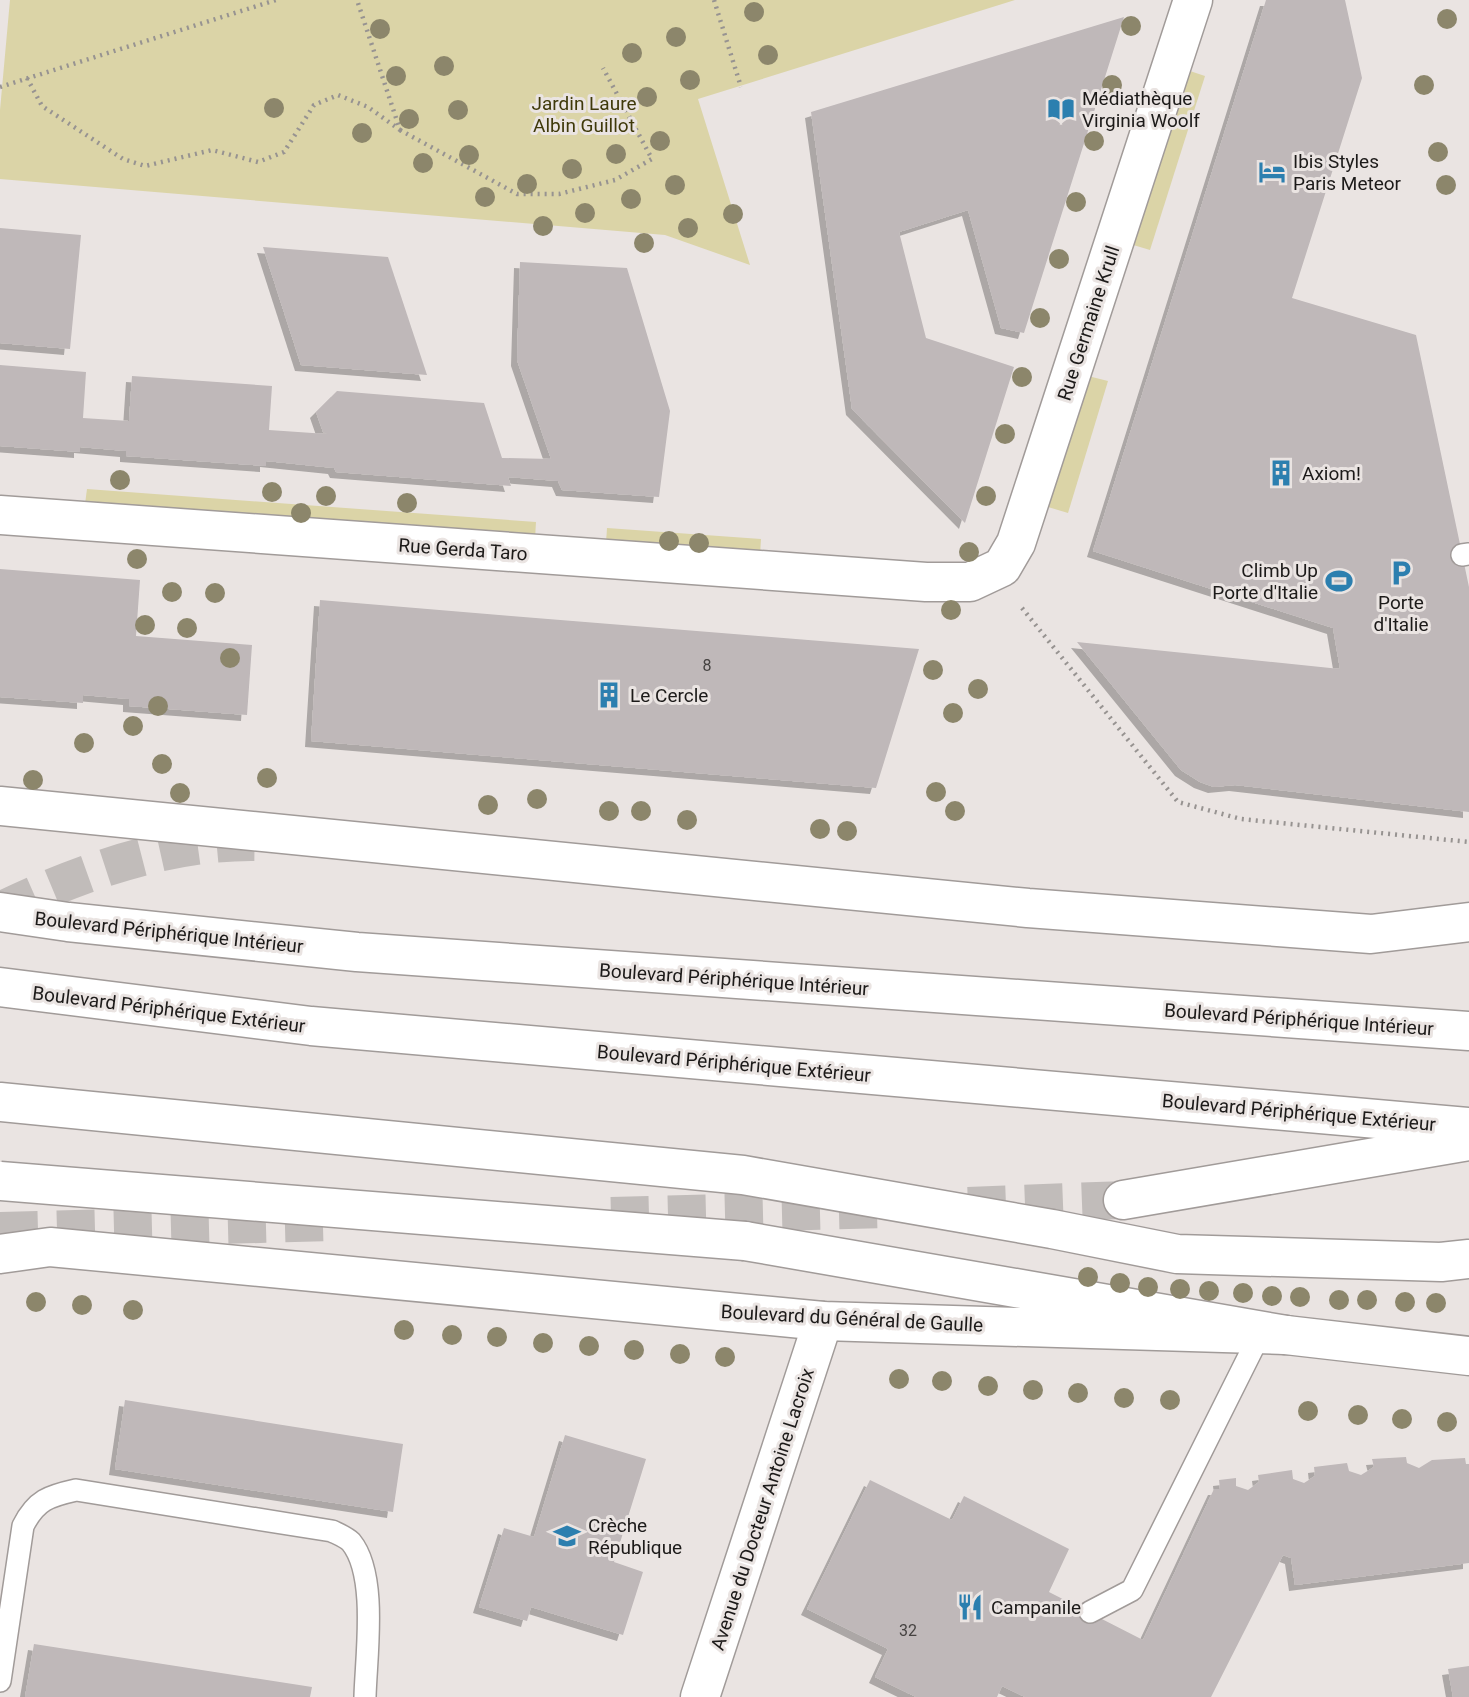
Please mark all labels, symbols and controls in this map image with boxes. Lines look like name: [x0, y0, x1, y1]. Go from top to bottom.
place label: Médiathèque Virginia Woolf: [1082, 87, 1200, 132]
park label: Jardin Laure Albin Guillot: [531, 92, 637, 137]
library icon: Médiathèque Virginia Woolf: [1046, 94, 1076, 124]
place label: Ibis Styles Paris Meteor: [1293, 150, 1402, 195]
hotel icon: Ibis Styles Paris Meteor: [1257, 157, 1287, 187]
street label: Rue Germaine Krull: [1053, 243, 1124, 403]
building icon: Axiom!: [1266, 458, 1296, 488]
place label: Axiom!: [1302, 462, 1361, 485]
street label: Rue Gerda Taro: [398, 534, 528, 565]
parking icon: Porte d'Italie: [1386, 558, 1416, 588]
place label: Climb Up Porte d'Italie: [1212, 559, 1318, 604]
sports icon: Climb Up Porte d'Italie: [1324, 566, 1354, 596]
place label: Porte d'Italie: [1373, 591, 1429, 636]
house number: 8: [703, 656, 712, 675]
building icon: Le Cercle: [594, 680, 624, 710]
place label: Le Cercle: [630, 684, 708, 707]
street label: Boulevard Périphérique Intérieur: [33, 907, 305, 958]
street label: Boulevard Périphérique Intérieur: [598, 959, 870, 1000]
street label: Boulevard Périphérique Extérieur: [31, 981, 307, 1038]
street label: Boulevard Périphérique Intérieur: [1163, 999, 1435, 1040]
street label: Boulevard Périphérique Extérieur: [596, 1040, 872, 1087]
street label: Boulevard Périphérique Extérieur: [1161, 1089, 1437, 1136]
street label: Boulevard du Général de Gaulle: [720, 1300, 984, 1337]
street label: Avenue du Docteur Antoine Lacroix: [706, 1365, 819, 1653]
place label: Crèche République: [588, 1514, 682, 1559]
school or university icon: Crèche République: [552, 1521, 582, 1551]
restaurant icon: Campanile: [955, 1592, 985, 1622]
place label: Campanile: [991, 1596, 1081, 1619]
house number: 32: [899, 1621, 917, 1640]

